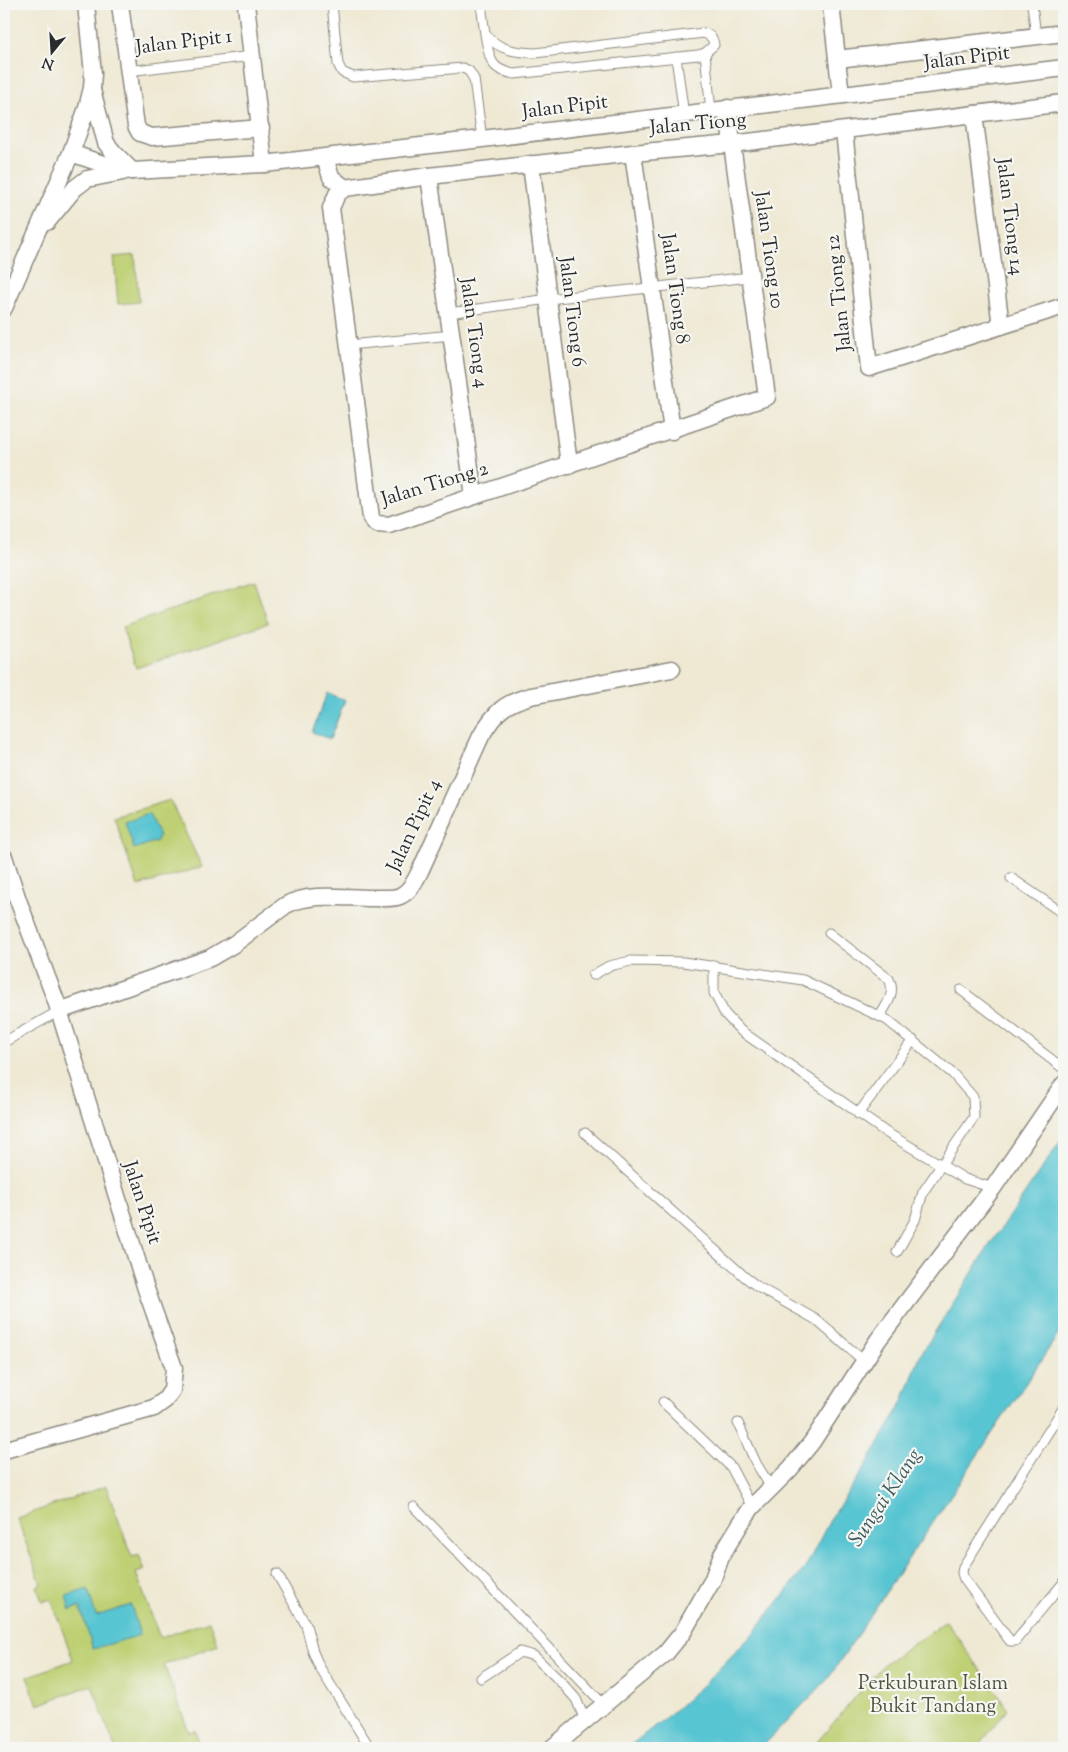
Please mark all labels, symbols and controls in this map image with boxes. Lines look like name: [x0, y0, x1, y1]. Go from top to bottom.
street label: Jalan Pipit 1: [133, 23, 234, 63]
north arrow: [28, 28, 78, 78]
street label: Jalan Pipit: [922, 39, 1012, 79]
text: N: [40, 51, 57, 74]
street label: Jalan Pipit: [520, 88, 610, 128]
street label: Jalan Tiong: [647, 106, 748, 144]
street label: Jalan Tiong 14: [987, 156, 1031, 277]
street label: Jalan Tiong 10: [745, 188, 791, 311]
street label: Jalan Tiong 8: [652, 231, 696, 346]
street label: Jalan Tiong 12: [819, 233, 861, 354]
street label: Jalan Tiong 6: [550, 254, 592, 369]
street label: Jalan Tiong 4: [451, 275, 495, 390]
street label: Jalan Tiong 2: [377, 455, 492, 515]
street label: Jalan Pipit 4: [380, 774, 449, 879]
street label: Jalan Pipit: [114, 1157, 168, 1249]
water label: Sungai Klang: [842, 1443, 930, 1553]
park label: Perkuburan Islam Bukit Tandang: [858, 1670, 1008, 1722]

